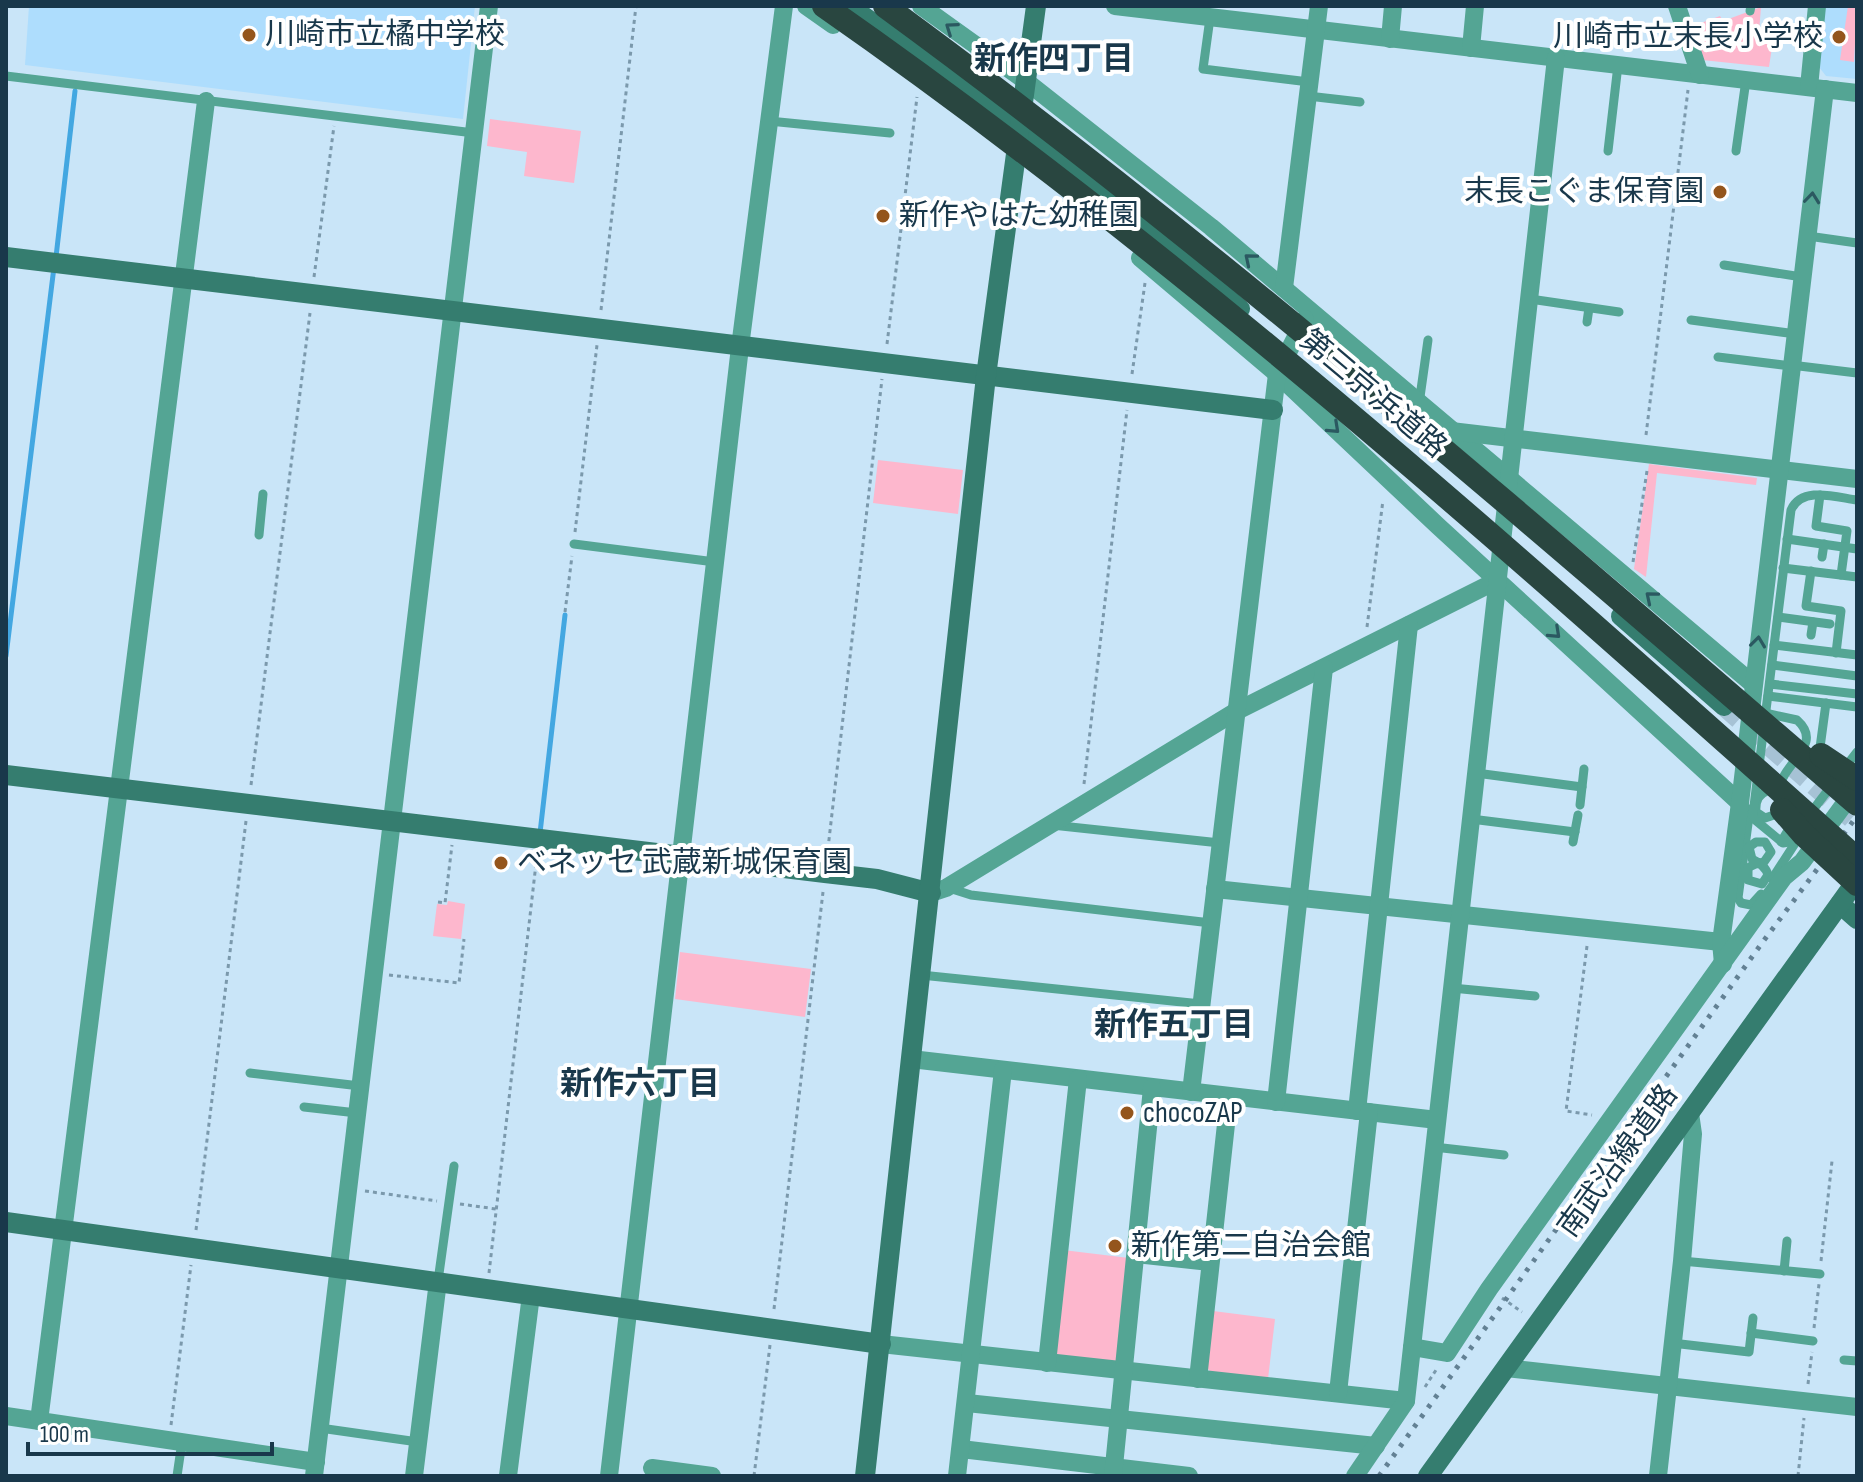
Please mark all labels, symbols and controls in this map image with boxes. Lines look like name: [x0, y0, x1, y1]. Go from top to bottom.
place label: 川崎市立橘中学校: [265, 17, 505, 53]
place label: 川崎市立末長小学校: [1553, 19, 1823, 55]
one-way arrow: [945, 23, 960, 37]
marker: 川崎市立橘中学校: [240, 26, 258, 44]
marker: 川崎市立末長小学校: [1830, 28, 1848, 46]
district label: 新作四丁目: [974, 40, 1134, 79]
place label: 末長こぐま保育園: [1464, 174, 1704, 210]
marker: 末長こぐま保育園: [1711, 183, 1729, 201]
one-way arrow: [1804, 191, 1821, 204]
place label: 新作やはた幼稚園: [899, 198, 1138, 234]
marker: 新作やはた幼稚園: [874, 207, 892, 225]
one-way arrow: [1245, 254, 1259, 269]
street label: 第三京浜道路: [1292, 322, 1454, 466]
one-way arrow: [1325, 419, 1339, 433]
one-way arrow: [1646, 592, 1661, 607]
one-way arrow: [1545, 624, 1560, 638]
one-way arrow: [1750, 635, 1767, 648]
place label: ベネッセ 武蔵新城保育園: [517, 845, 852, 881]
marker: ベネッセ 武蔵新城保育園: [492, 854, 510, 872]
district label: 新作五丁目: [1094, 1006, 1254, 1045]
district label: 新作六丁目: [560, 1065, 720, 1104]
street label: 南武沿線道路: [1551, 1078, 1685, 1244]
place label: chocoZAP: [1143, 1095, 1243, 1131]
marker: chocoZAP: [1118, 1104, 1136, 1122]
place label: 新作第二自治会館: [1131, 1228, 1371, 1264]
marker: 新作第二自治会館: [1106, 1237, 1124, 1255]
scale bar: [28, 1406, 272, 1456]
text: 100 m: [40, 1420, 89, 1449]

